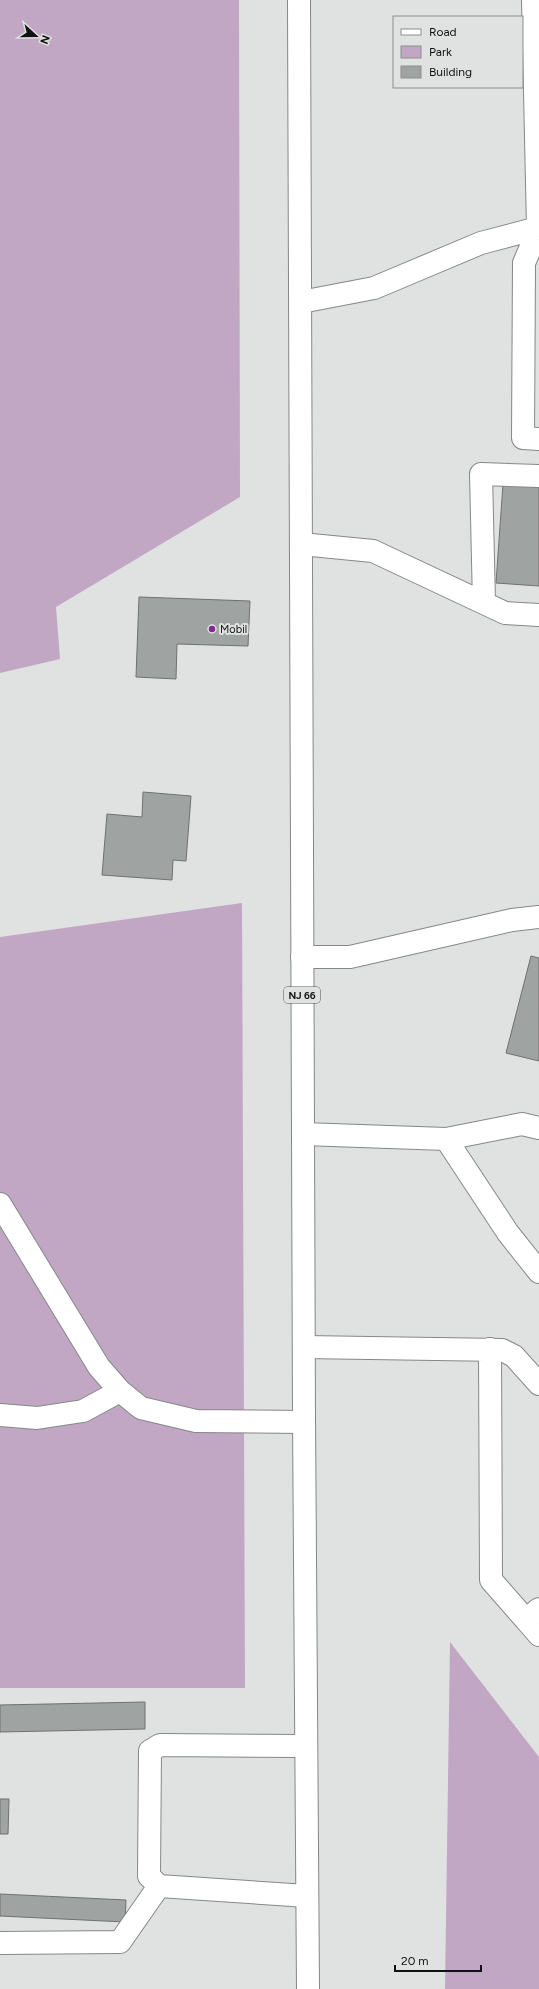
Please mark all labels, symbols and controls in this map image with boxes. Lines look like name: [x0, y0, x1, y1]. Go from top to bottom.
north arrow: [16, 16, 56, 56]
legend: [393, 16, 523, 88]
text: Road: [429, 25, 457, 39]
text: N: [37, 33, 52, 46]
text: Park: [429, 45, 452, 59]
text: Building: [429, 65, 472, 79]
place label: Mobil: [220, 623, 247, 636]
marker: Mobil: [207, 624, 217, 634]
road number: NJ 66: [284, 987, 320, 1003]
scale bar: [395, 1947, 481, 1973]
text: 20 m: [401, 1954, 429, 1968]

